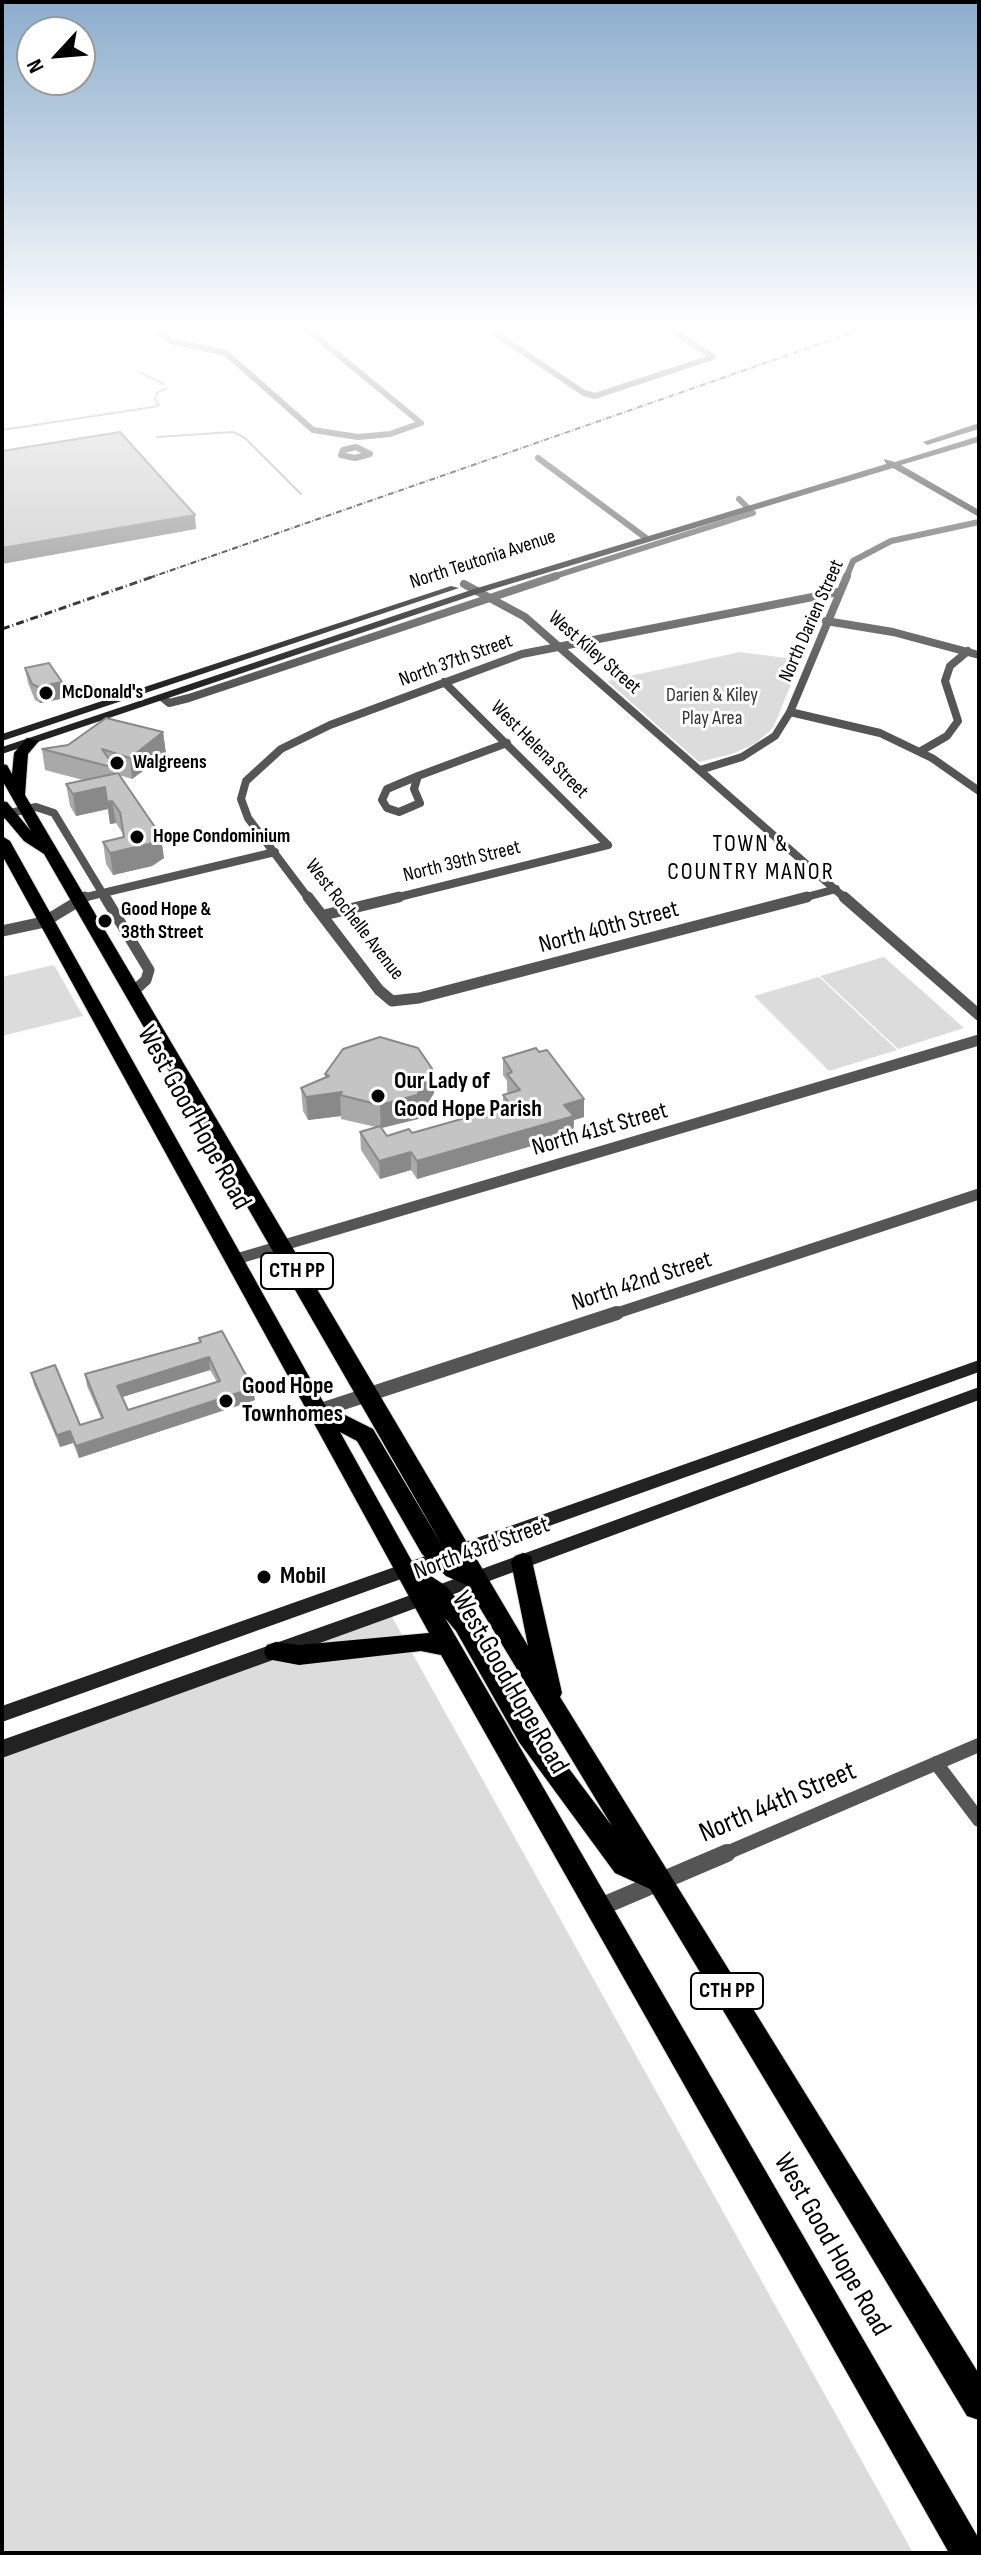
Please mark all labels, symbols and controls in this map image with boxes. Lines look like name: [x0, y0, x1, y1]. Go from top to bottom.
north arrow: [16, 16, 96, 96]
text: N: [21, 55, 50, 77]
street label: North Teutonia Avenue: [407, 525, 559, 595]
street label: North Darien Street: [774, 556, 850, 686]
street label: West Kiley Street: [543, 606, 645, 700]
street label: North 37th Street: [396, 629, 516, 693]
place label: McDonald's: [62, 681, 143, 705]
marker: McDonald's: [37, 684, 55, 702]
park label: Darien & Kiley Play Area: [666, 684, 758, 731]
street label: West Helena Street: [485, 696, 593, 804]
place label: Walgreens: [133, 751, 207, 775]
marker: Walgreens: [108, 754, 126, 772]
place label: Hope Condominium: [153, 825, 290, 849]
marker: Hope Condominium: [128, 828, 146, 846]
district label: TOWN & COUNTRY MANOR: [667, 831, 835, 887]
street label: North 39th Street: [401, 836, 523, 888]
street label: West Rochelle Avenue: [299, 855, 409, 985]
street label: North 40th Street: [536, 896, 682, 960]
place label: Good Hope & 38th Street: [121, 898, 211, 945]
marker: Good Hope & 38th Street: [96, 912, 114, 930]
street label: West Good Hope Road: [129, 1020, 257, 1216]
place label: Our Lady of Good Hope Parish: [394, 1068, 542, 1124]
marker: Our Lady of Good Hope Parish: [369, 1087, 387, 1105]
street label: North 41st Street: [529, 1097, 671, 1163]
street label: North 42nd Street: [568, 1246, 716, 1318]
road number: CTH PP: [261, 1253, 333, 1289]
place label: Good Hope Townhomes: [242, 1373, 343, 1429]
marker: Good Hope Townhomes: [217, 1392, 235, 1410]
street label: North 43rd Street: [410, 1511, 554, 1587]
place label: Mobil: [280, 1563, 326, 1591]
marker: Mobil: [255, 1568, 273, 1586]
street label: West Good Hope Road: [443, 1586, 575, 1780]
street label: North 44th Street: [695, 1755, 861, 1851]
road number: CTH PP: [691, 1973, 763, 2009]
street label: West Good Hope Road: [765, 2148, 897, 2342]

